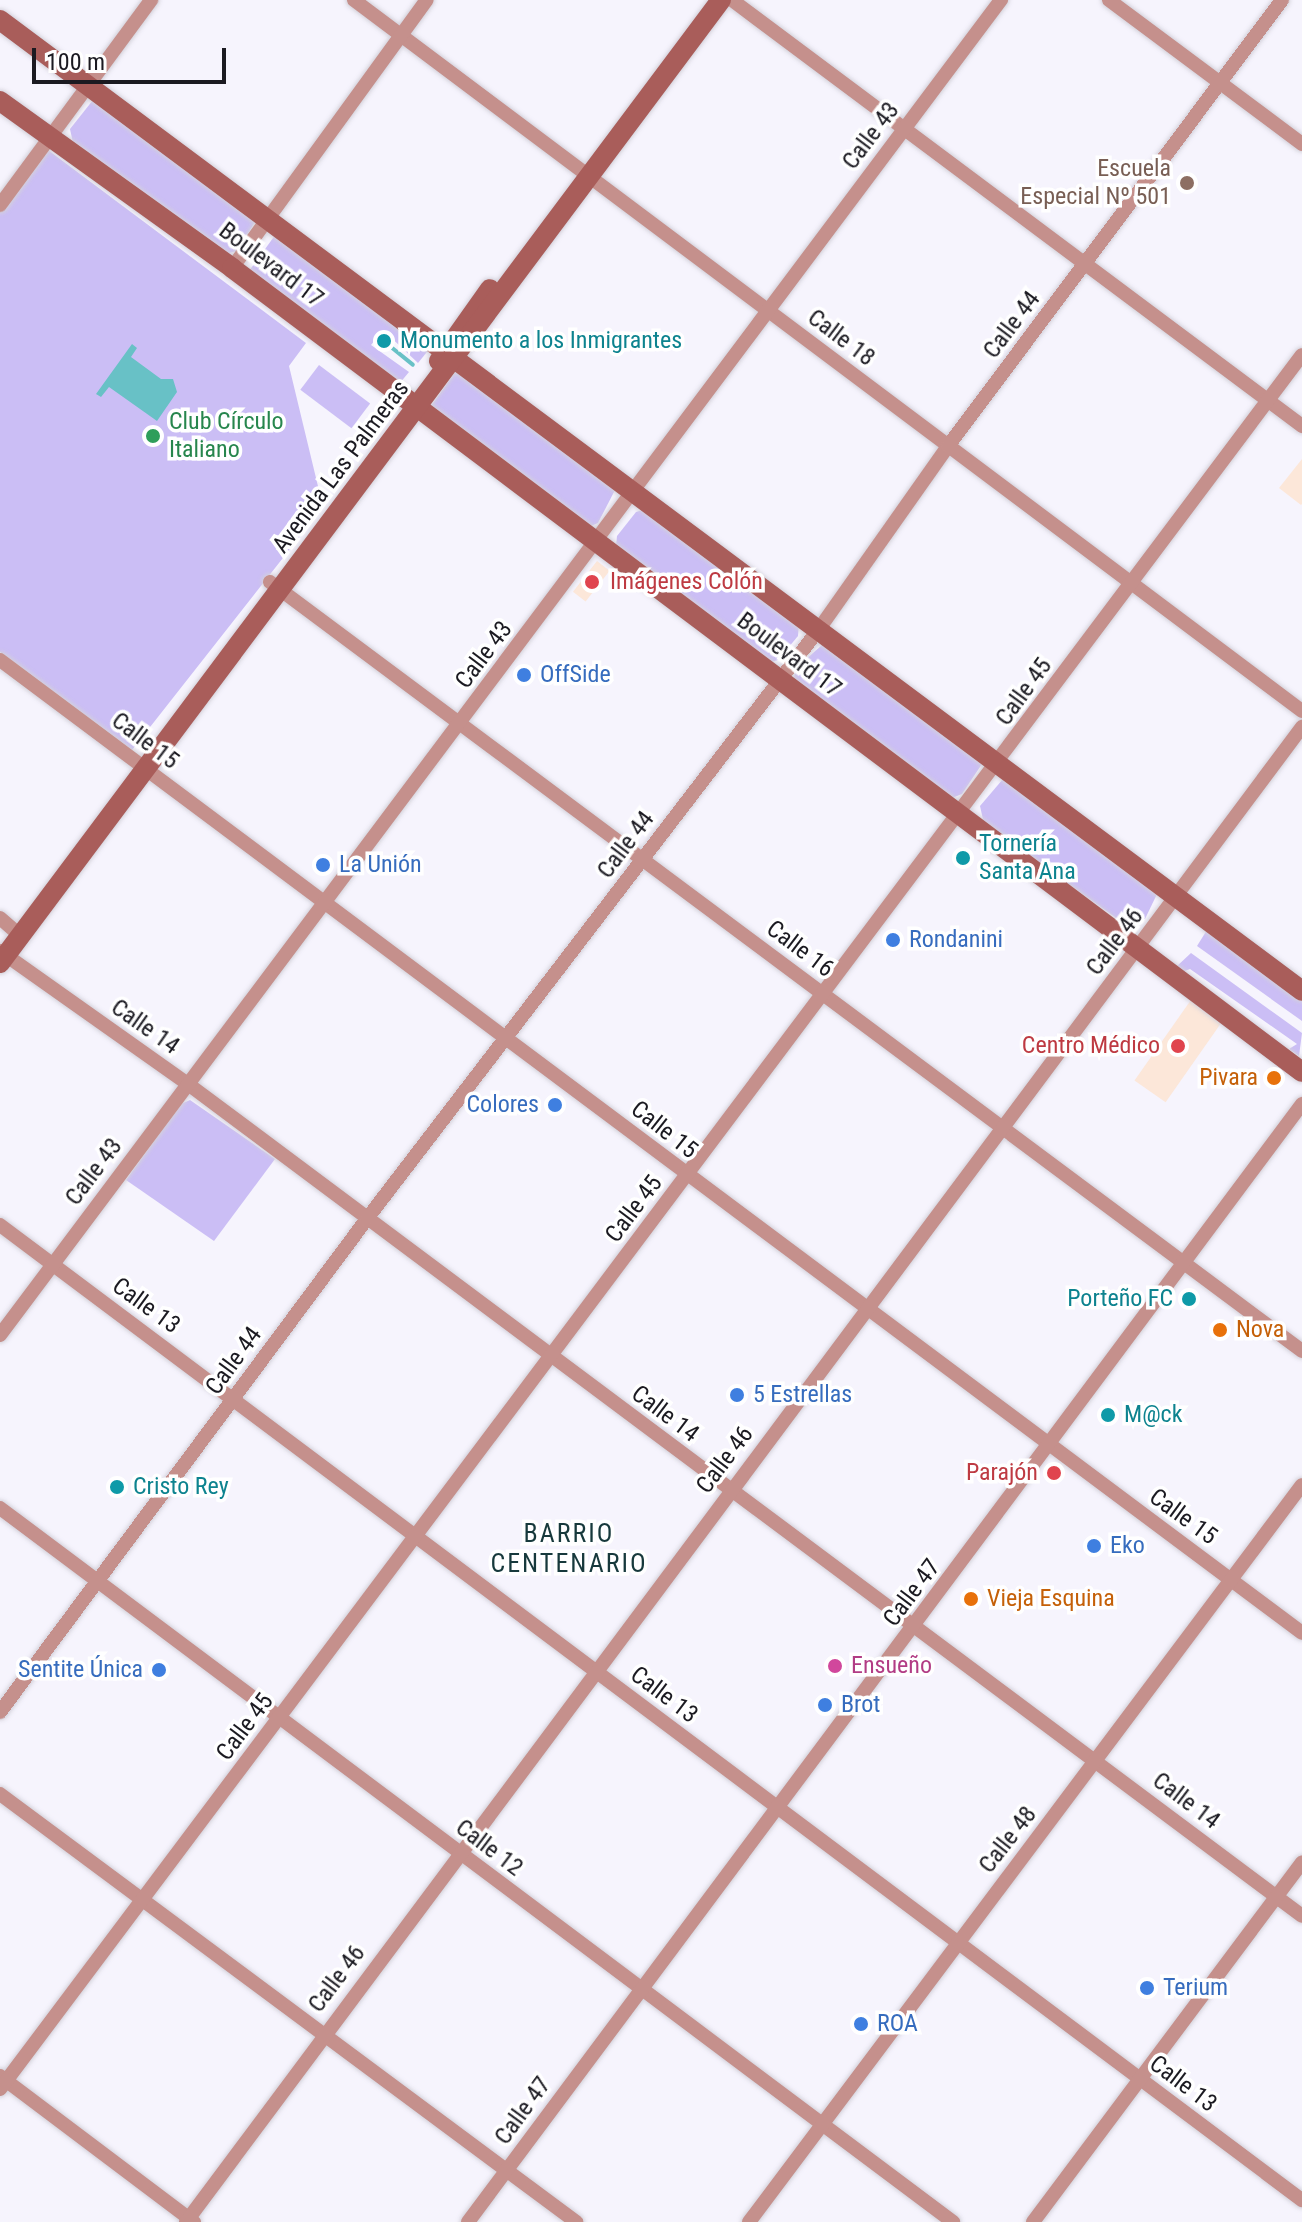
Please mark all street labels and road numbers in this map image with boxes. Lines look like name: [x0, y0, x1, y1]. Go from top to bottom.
street label: Calle 43: [836, 97, 906, 175]
street label: Boulevard 17: [213, 216, 329, 314]
street label: Calle 44: [977, 286, 1047, 364]
street label: Calle 18: [802, 303, 880, 373]
street label: Avenida Las Palmeras: [267, 375, 415, 559]
street label: Boulevard 17: [731, 606, 847, 704]
street label: Calle 43: [449, 616, 519, 694]
street label: Calle 45: [990, 653, 1058, 731]
street label: Calle 15: [106, 706, 184, 776]
street label: Calle 44: [591, 806, 661, 884]
street label: Calle 46: [1080, 903, 1150, 981]
street label: Calle 16: [761, 914, 839, 984]
street label: Calle 14: [105, 993, 185, 1061]
street label: Calle 15: [625, 1095, 703, 1165]
street label: Calle 43: [59, 1133, 129, 1211]
street label: Calle 45: [599, 1170, 669, 1248]
street label: Calle 13: [107, 1272, 185, 1340]
street label: Calle 44: [200, 1322, 268, 1400]
street label: Calle 14: [626, 1379, 704, 1449]
street label: Calle 46: [690, 1421, 760, 1499]
street label: Calle 15: [1144, 1483, 1222, 1551]
street label: Calle 47: [877, 1554, 947, 1632]
street label: Calle 13: [625, 1660, 703, 1730]
street label: Calle 45: [210, 1688, 280, 1766]
street label: Calle 14: [1147, 1766, 1225, 1836]
street label: Calle 48: [973, 1801, 1043, 1879]
street label: Calle 12: [450, 1813, 528, 1883]
street label: Calle 46: [302, 1940, 372, 2018]
street label: Calle 13: [1144, 2049, 1222, 2119]
street label: Calle 47: [489, 2072, 557, 2150]

